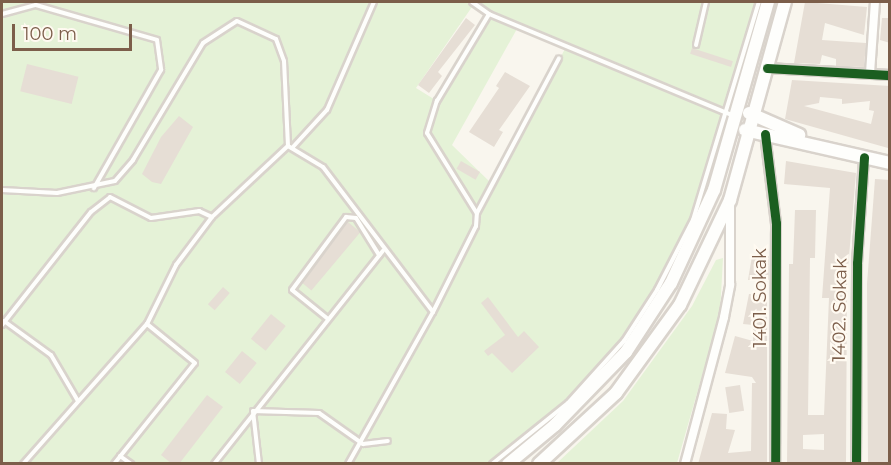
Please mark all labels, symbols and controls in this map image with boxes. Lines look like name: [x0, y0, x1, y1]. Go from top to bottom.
scale bar: [15, 12, 135, 50]
text: 100 m: [23, 23, 77, 45]
street label: 1401. Sokak: [749, 248, 771, 348]
street label: 1402. Sokak: [828, 258, 852, 362]

